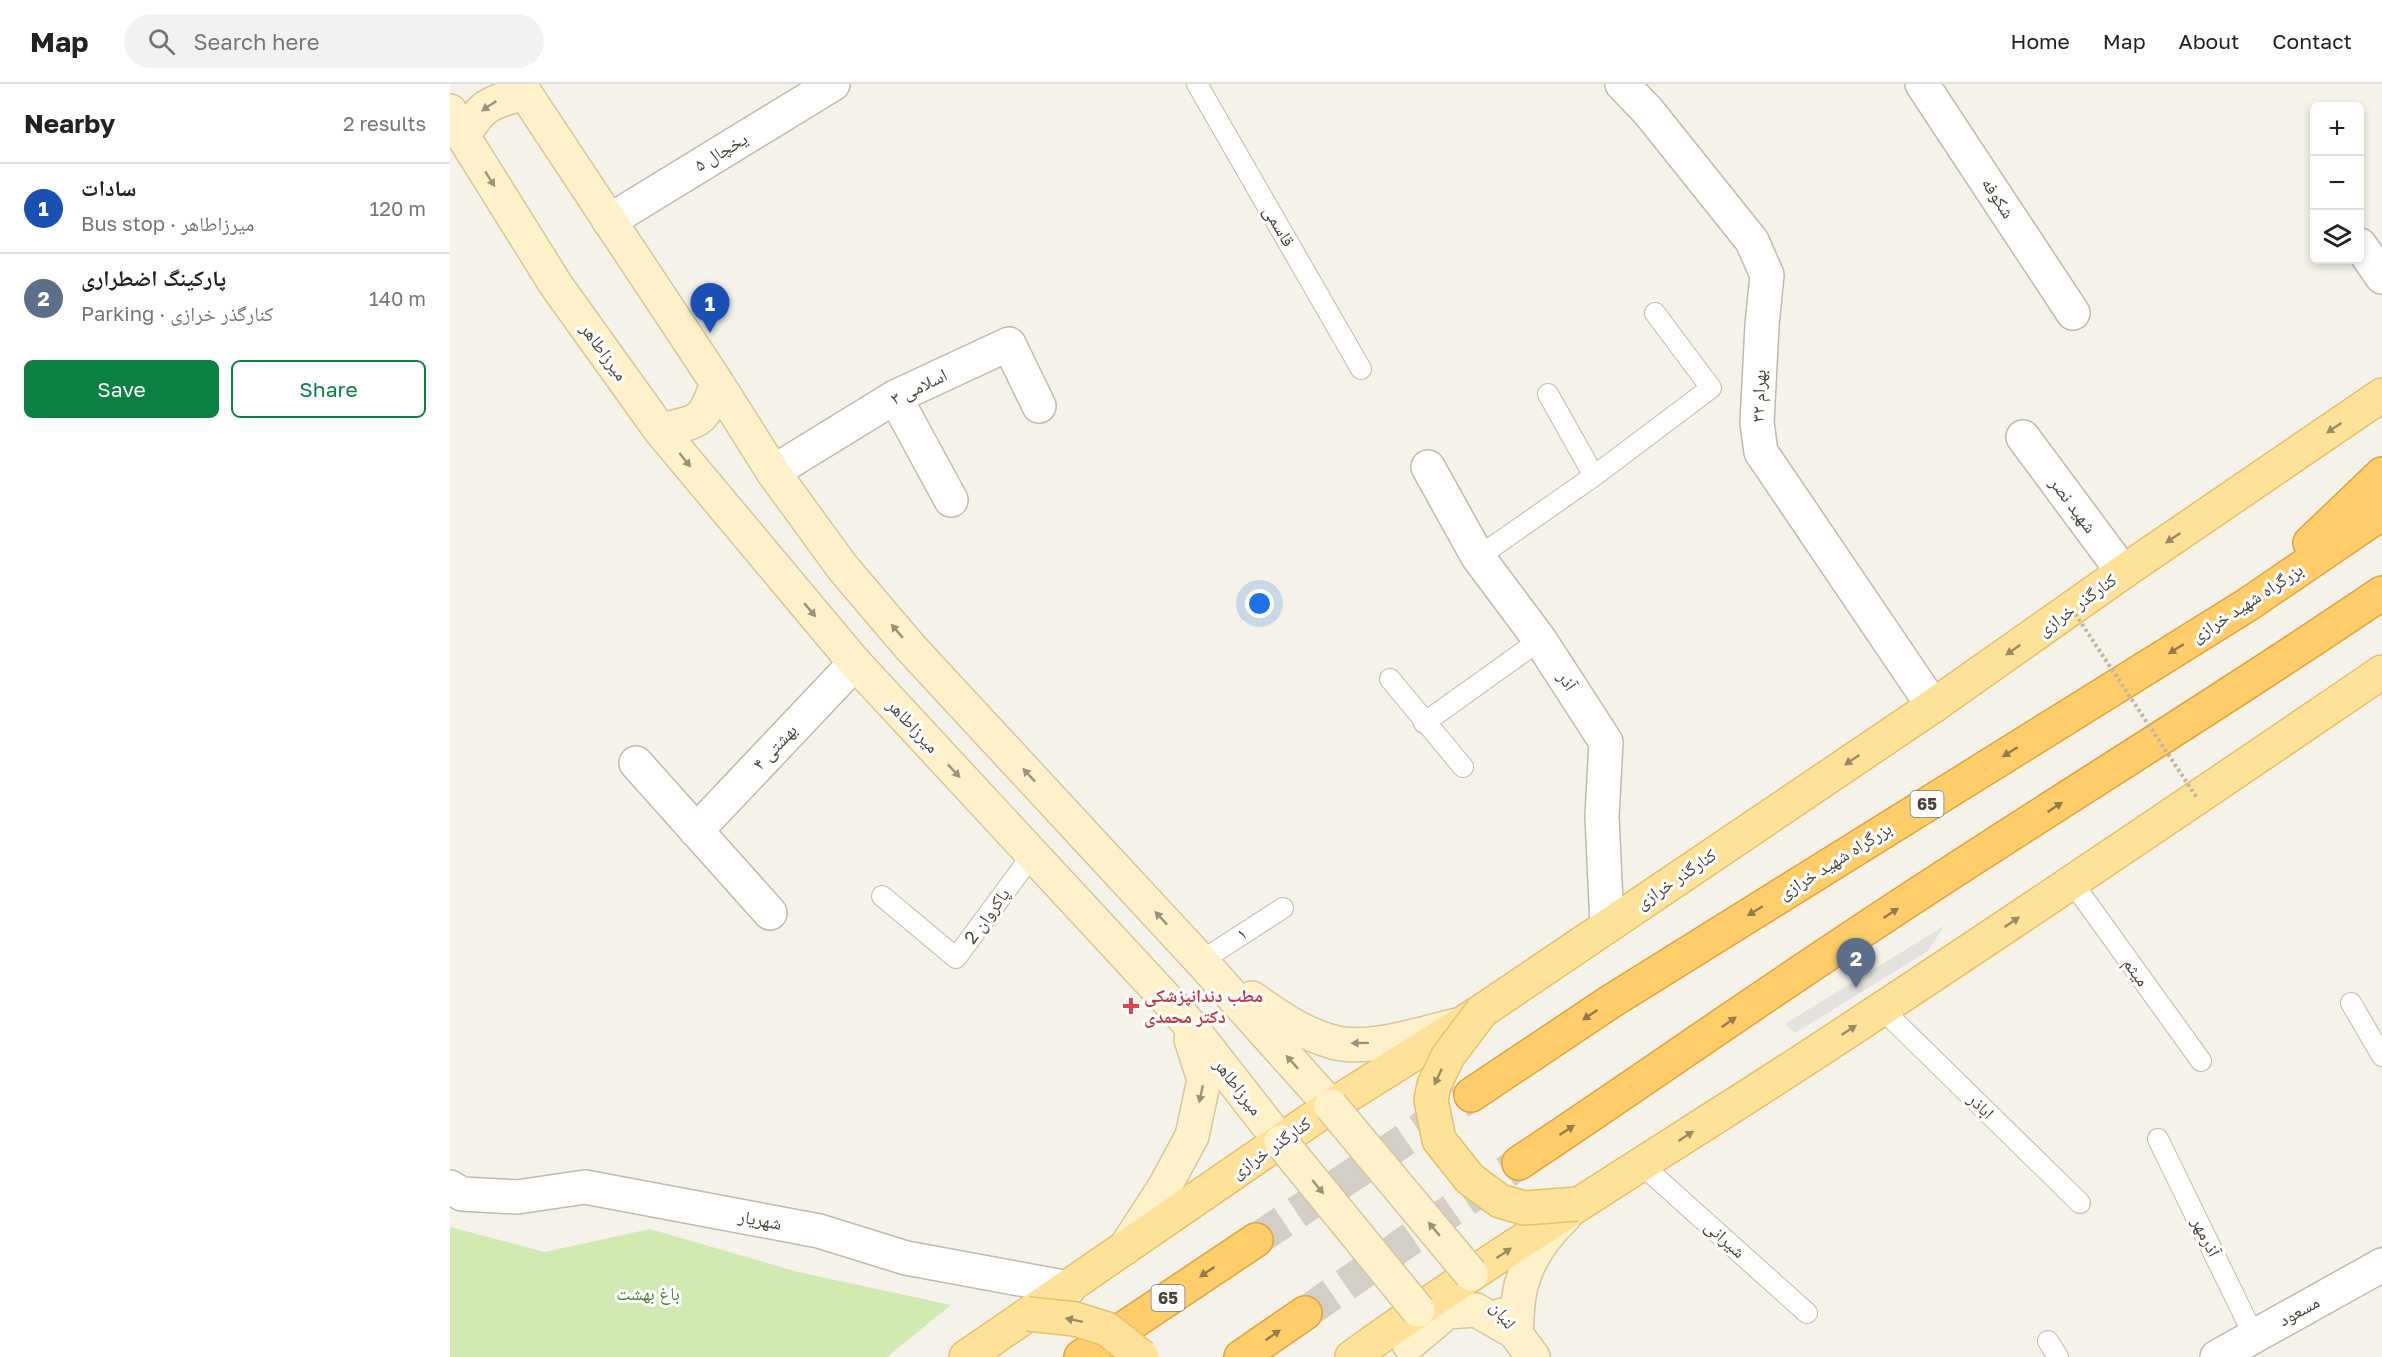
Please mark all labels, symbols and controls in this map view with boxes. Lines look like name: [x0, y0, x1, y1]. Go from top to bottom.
search box: [124, 14, 544, 68]
text: Map: [30, 25, 88, 58]
icon: search: [145, 25, 178, 58]
text: Search here: [193, 28, 319, 55]
text: Home: [2010, 28, 2070, 54]
text: Map: [2103, 28, 2146, 54]
text: About: [2179, 28, 2239, 54]
text: Contact: [2272, 28, 2352, 54]
one-way arrow: [480, 101, 497, 112]
map controls: [2310, 102, 2364, 264]
button: +: [2310, 102, 2364, 156]
text: Nearby: [24, 108, 115, 139]
text: 2 results: [343, 111, 426, 135]
street label: یخچال ۵: [690, 127, 752, 176]
button: −: [2310, 156, 2364, 210]
one-way arrow: [485, 171, 496, 188]
street label: شکوفه: [1978, 173, 2020, 222]
text: سادات: [81, 174, 136, 201]
text: 1: [38, 196, 49, 220]
text: 120 m: [370, 196, 426, 220]
street label: قاسمی: [1259, 201, 1300, 250]
button: layers: [2310, 210, 2364, 264]
text: Bus stop · میرزاطاهر: [81, 211, 254, 235]
text: پارکینگ اضطراری: [81, 264, 226, 291]
pin: 1: [690, 284, 730, 333]
text: 2: [37, 286, 50, 310]
text: 140 m: [369, 286, 426, 310]
text: Parking · کنارگذر خرازی: [81, 301, 273, 325]
street label: میرزاطاهر: [576, 317, 633, 385]
button: Save: [24, 360, 219, 418]
button: Share: [231, 360, 426, 418]
street label: اسلامی ۳: [887, 363, 951, 410]
street label: بهرام ۳۲: [1746, 369, 1772, 423]
one-way arrow: [2326, 422, 2342, 434]
one-way arrow: [678, 452, 691, 468]
street label: شهید نصر: [2045, 471, 2102, 537]
one-way arrow: [2165, 532, 2181, 544]
street label: بزرگراه شهید خرازی: [2186, 558, 2307, 647]
street label: کنارگذر خرازی: [2032, 568, 2121, 641]
your location: [1245, 589, 1274, 618]
one-way arrow: [803, 602, 816, 618]
one-way arrow: [891, 624, 904, 639]
one-way arrow: [2006, 644, 2022, 656]
one-way arrow: [2168, 644, 2184, 655]
street label: آذر: [1553, 666, 1582, 695]
street label: میرزاطاهر: [882, 693, 944, 757]
street label: بهشتی ۴: [747, 719, 802, 775]
one-way arrow: [2002, 747, 2018, 758]
one-way arrow: [1845, 754, 1861, 766]
one-way arrow: [947, 763, 961, 778]
one-way arrow: [1022, 767, 1036, 782]
road number: 65: [1910, 791, 1944, 817]
one-way arrow: [2047, 802, 2063, 813]
street label: بزرگراه شهید خرازی: [1774, 817, 1896, 905]
street label: کنارگذر خرازی: [1631, 843, 1721, 914]
street label: پاکروان 2: [959, 883, 1015, 948]
one-way arrow: [1747, 906, 1764, 917]
one-way arrow: [1883, 907, 1899, 918]
one-way arrow: [1155, 911, 1168, 926]
one-way arrow: [2004, 917, 2020, 928]
street label: ۱: [1232, 922, 1251, 945]
pin: 2: [1836, 938, 1876, 988]
street label: میثم: [2117, 953, 2155, 991]
place label: مطب دندانپزشکی دکتر محمدی: [1144, 984, 1263, 1028]
marker: مطب دندانپزشکی دکتر محمدی: [1122, 997, 1140, 1015]
one-way arrow: [1583, 1009, 1599, 1021]
one-way arrow: [1721, 1016, 1737, 1028]
one-way arrow: [1841, 1024, 1857, 1036]
one-way arrow: [1350, 1038, 1369, 1048]
street label: میرزاطاهر: [1209, 1053, 1268, 1119]
one-way arrow: [1286, 1055, 1299, 1070]
one-way arrow: [1434, 1068, 1443, 1085]
one-way arrow: [1196, 1084, 1205, 1103]
street label: اباذر: [1963, 1087, 1999, 1123]
street label: کنارگذر خرازی: [1226, 1111, 1316, 1184]
one-way arrow: [1559, 1125, 1576, 1136]
one-way arrow: [1678, 1131, 1694, 1142]
one-way arrow: [1311, 1179, 1324, 1195]
street label: شهریار: [736, 1204, 784, 1234]
street label: آذرمهر: [2188, 1212, 2226, 1260]
street label: شیرانی: [1700, 1214, 1751, 1263]
one-way arrow: [1428, 1222, 1441, 1237]
one-way arrow: [1496, 1247, 1512, 1258]
one-way arrow: [1199, 1266, 1215, 1277]
park label: باغ بهشت: [616, 1282, 680, 1305]
road number: 65: [1152, 1285, 1184, 1311]
street label: مسعود: [2274, 1290, 2323, 1330]
street label: لنبان: [1485, 1296, 1522, 1333]
one-way arrow: [1065, 1314, 1083, 1324]
one-way arrow: [1264, 1329, 1280, 1341]

